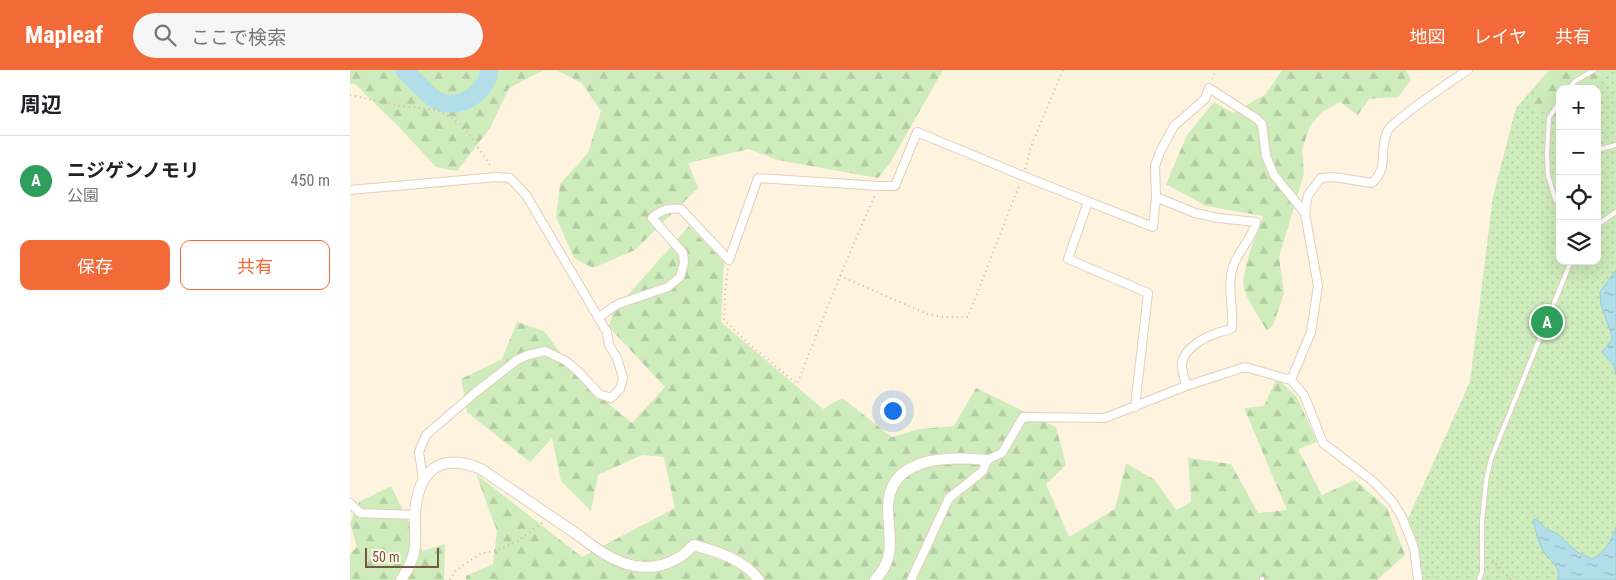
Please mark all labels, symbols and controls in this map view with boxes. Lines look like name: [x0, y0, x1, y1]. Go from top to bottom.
search box: [133, 13, 483, 58]
text: Mapleaf: [25, 21, 103, 49]
icon: search: [151, 21, 179, 49]
text: ここで検索: [191, 26, 286, 49]
text: 地図: [1410, 26, 1446, 47]
text: レイヤ: [1474, 26, 1527, 47]
text: 共有: [1555, 26, 1591, 47]
map controls: [1556, 85, 1601, 265]
button: +: [1556, 85, 1601, 130]
text: 周辺: [20, 93, 62, 117]
button: −: [1556, 130, 1601, 175]
text: ニジゲンノモリ: [67, 159, 199, 182]
text: A: [31, 171, 41, 190]
text: 450 m: [291, 171, 330, 190]
button: locate: [1556, 175, 1601, 220]
text: 公園: [67, 186, 99, 205]
button: layers: [1556, 220, 1601, 265]
button: 保存: [20, 240, 170, 290]
button: 共有: [180, 240, 330, 290]
pin: A: [1531, 303, 1563, 341]
your location: [880, 398, 906, 424]
scale bar: [365, 545, 439, 568]
text: 50 m: [372, 549, 400, 565]

